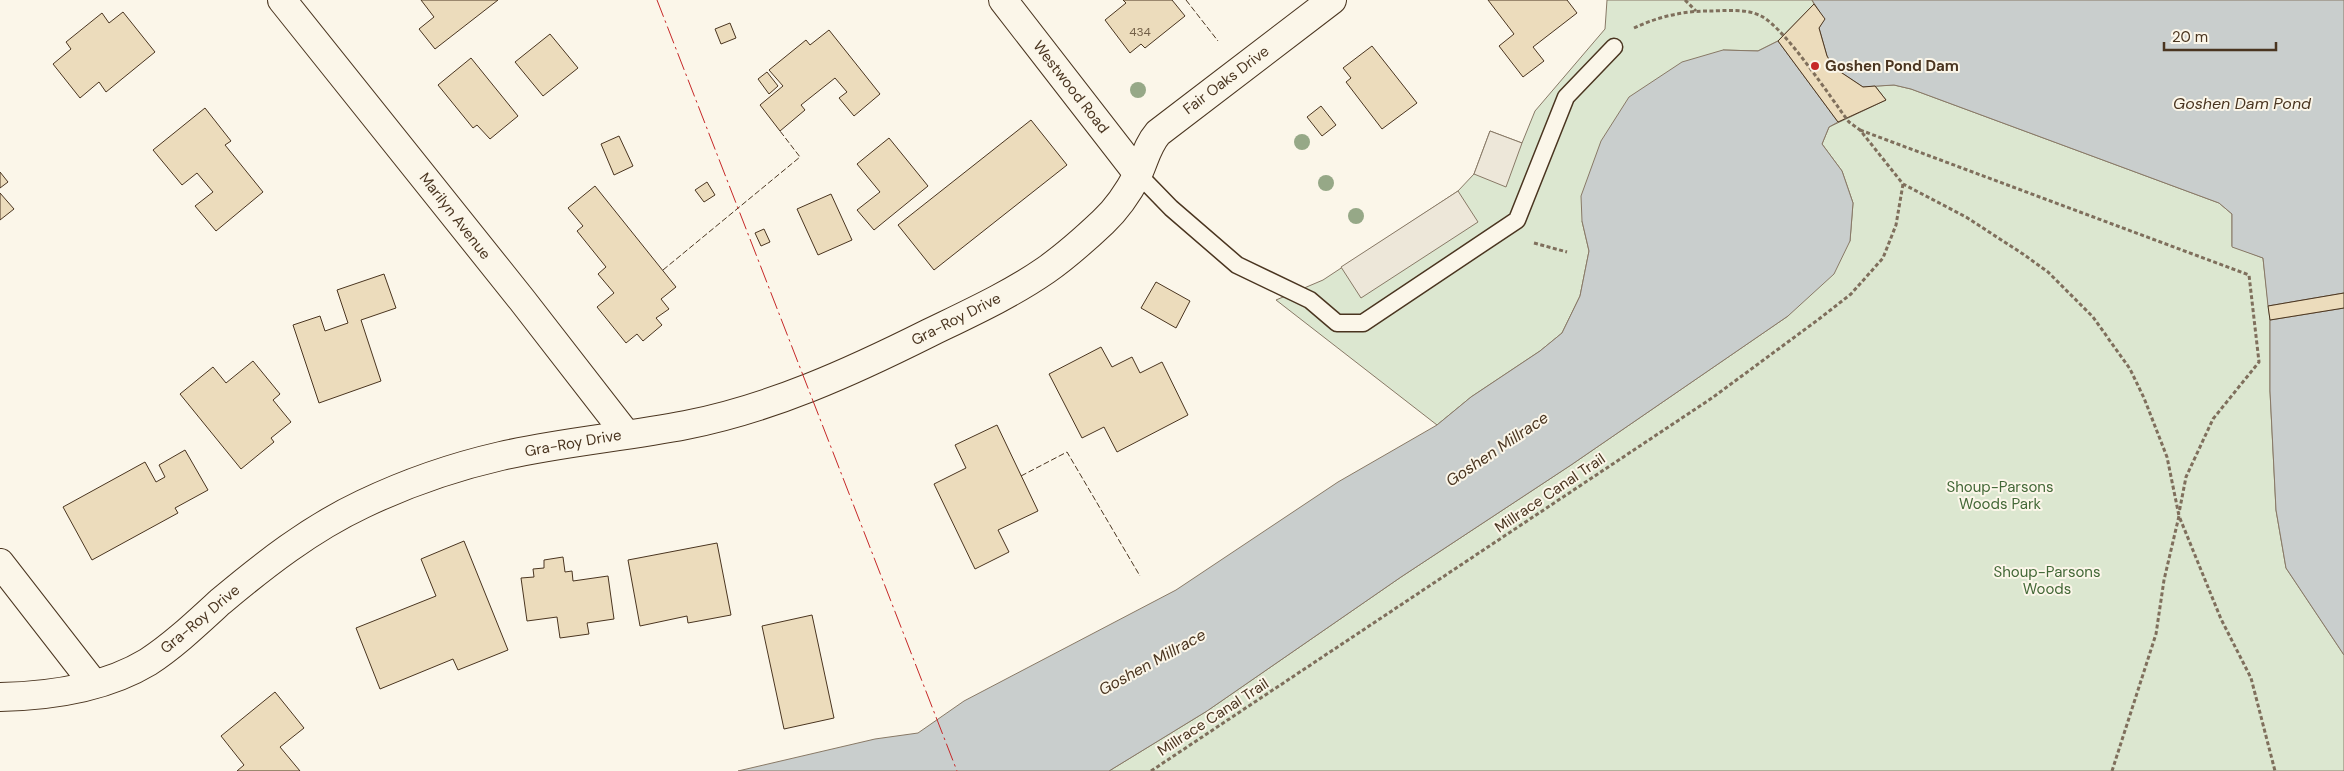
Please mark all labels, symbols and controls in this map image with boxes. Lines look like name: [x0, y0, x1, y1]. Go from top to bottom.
scale bar: [2164, 20, 2276, 52]
house number: 434: [1129, 24, 1151, 40]
text: 20 m: [2172, 27, 2208, 47]
street label: Westwood Road: [1028, 36, 1114, 138]
street label: Fair Oaks Drive: [1179, 41, 1273, 119]
place label: Goshen Pond Dam: [1825, 56, 1959, 76]
marker: Goshen Pond Dam: [1809, 60, 1821, 72]
water label: Goshen Dam Pond: [2173, 93, 2312, 114]
street label: Marilyn Avenue: [415, 168, 495, 264]
street label: Gra-Roy Drive: [908, 288, 1004, 350]
water label: Goshen Millrace: [1442, 407, 1552, 491]
street label: Gra-Roy Drive: [523, 425, 623, 461]
street label: Millrace Canal Trail: [1491, 449, 1609, 537]
park label: Shoup-Parsons Woods Park: [1947, 477, 2053, 514]
park label: Shoup-Parsons Woods: [1994, 562, 2100, 599]
street label: Gra-Roy Drive: [156, 580, 244, 658]
water label: Goshen Millrace: [1095, 624, 1209, 700]
street label: Millrace Canal Trail: [1153, 673, 1273, 761]

